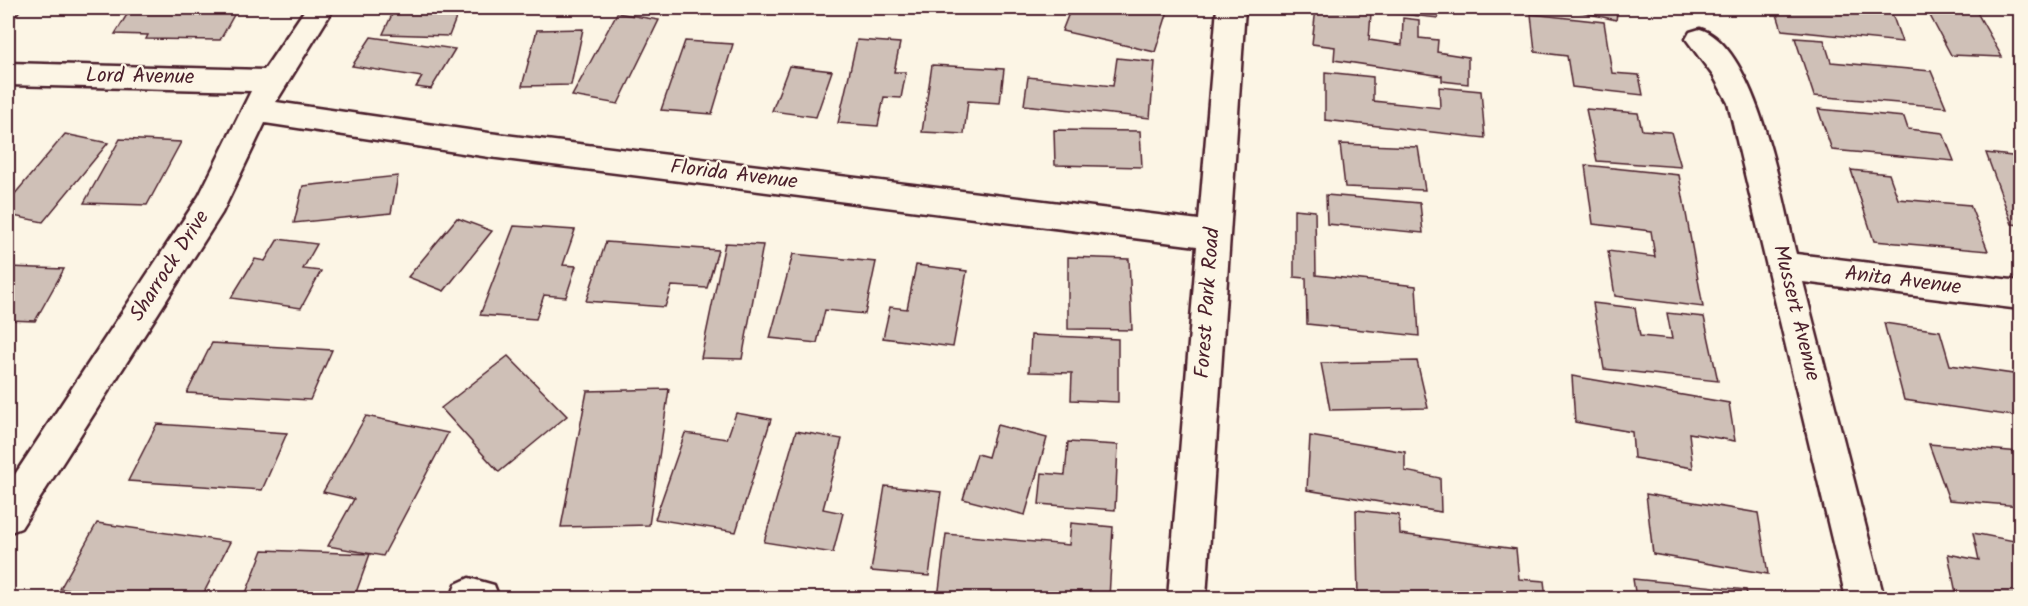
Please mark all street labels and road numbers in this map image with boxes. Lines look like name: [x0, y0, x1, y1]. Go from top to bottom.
street label: Lord Avenue: [85, 60, 195, 94]
street label: Florida Avenue: [668, 151, 800, 199]
street label: Sharrock Drive: [122, 203, 219, 328]
street label: Forest Park Road: [1186, 226, 1230, 379]
street label: Mussert Avenue: [1763, 241, 1829, 385]
street label: Anita Avenue: [1843, 257, 1964, 305]

